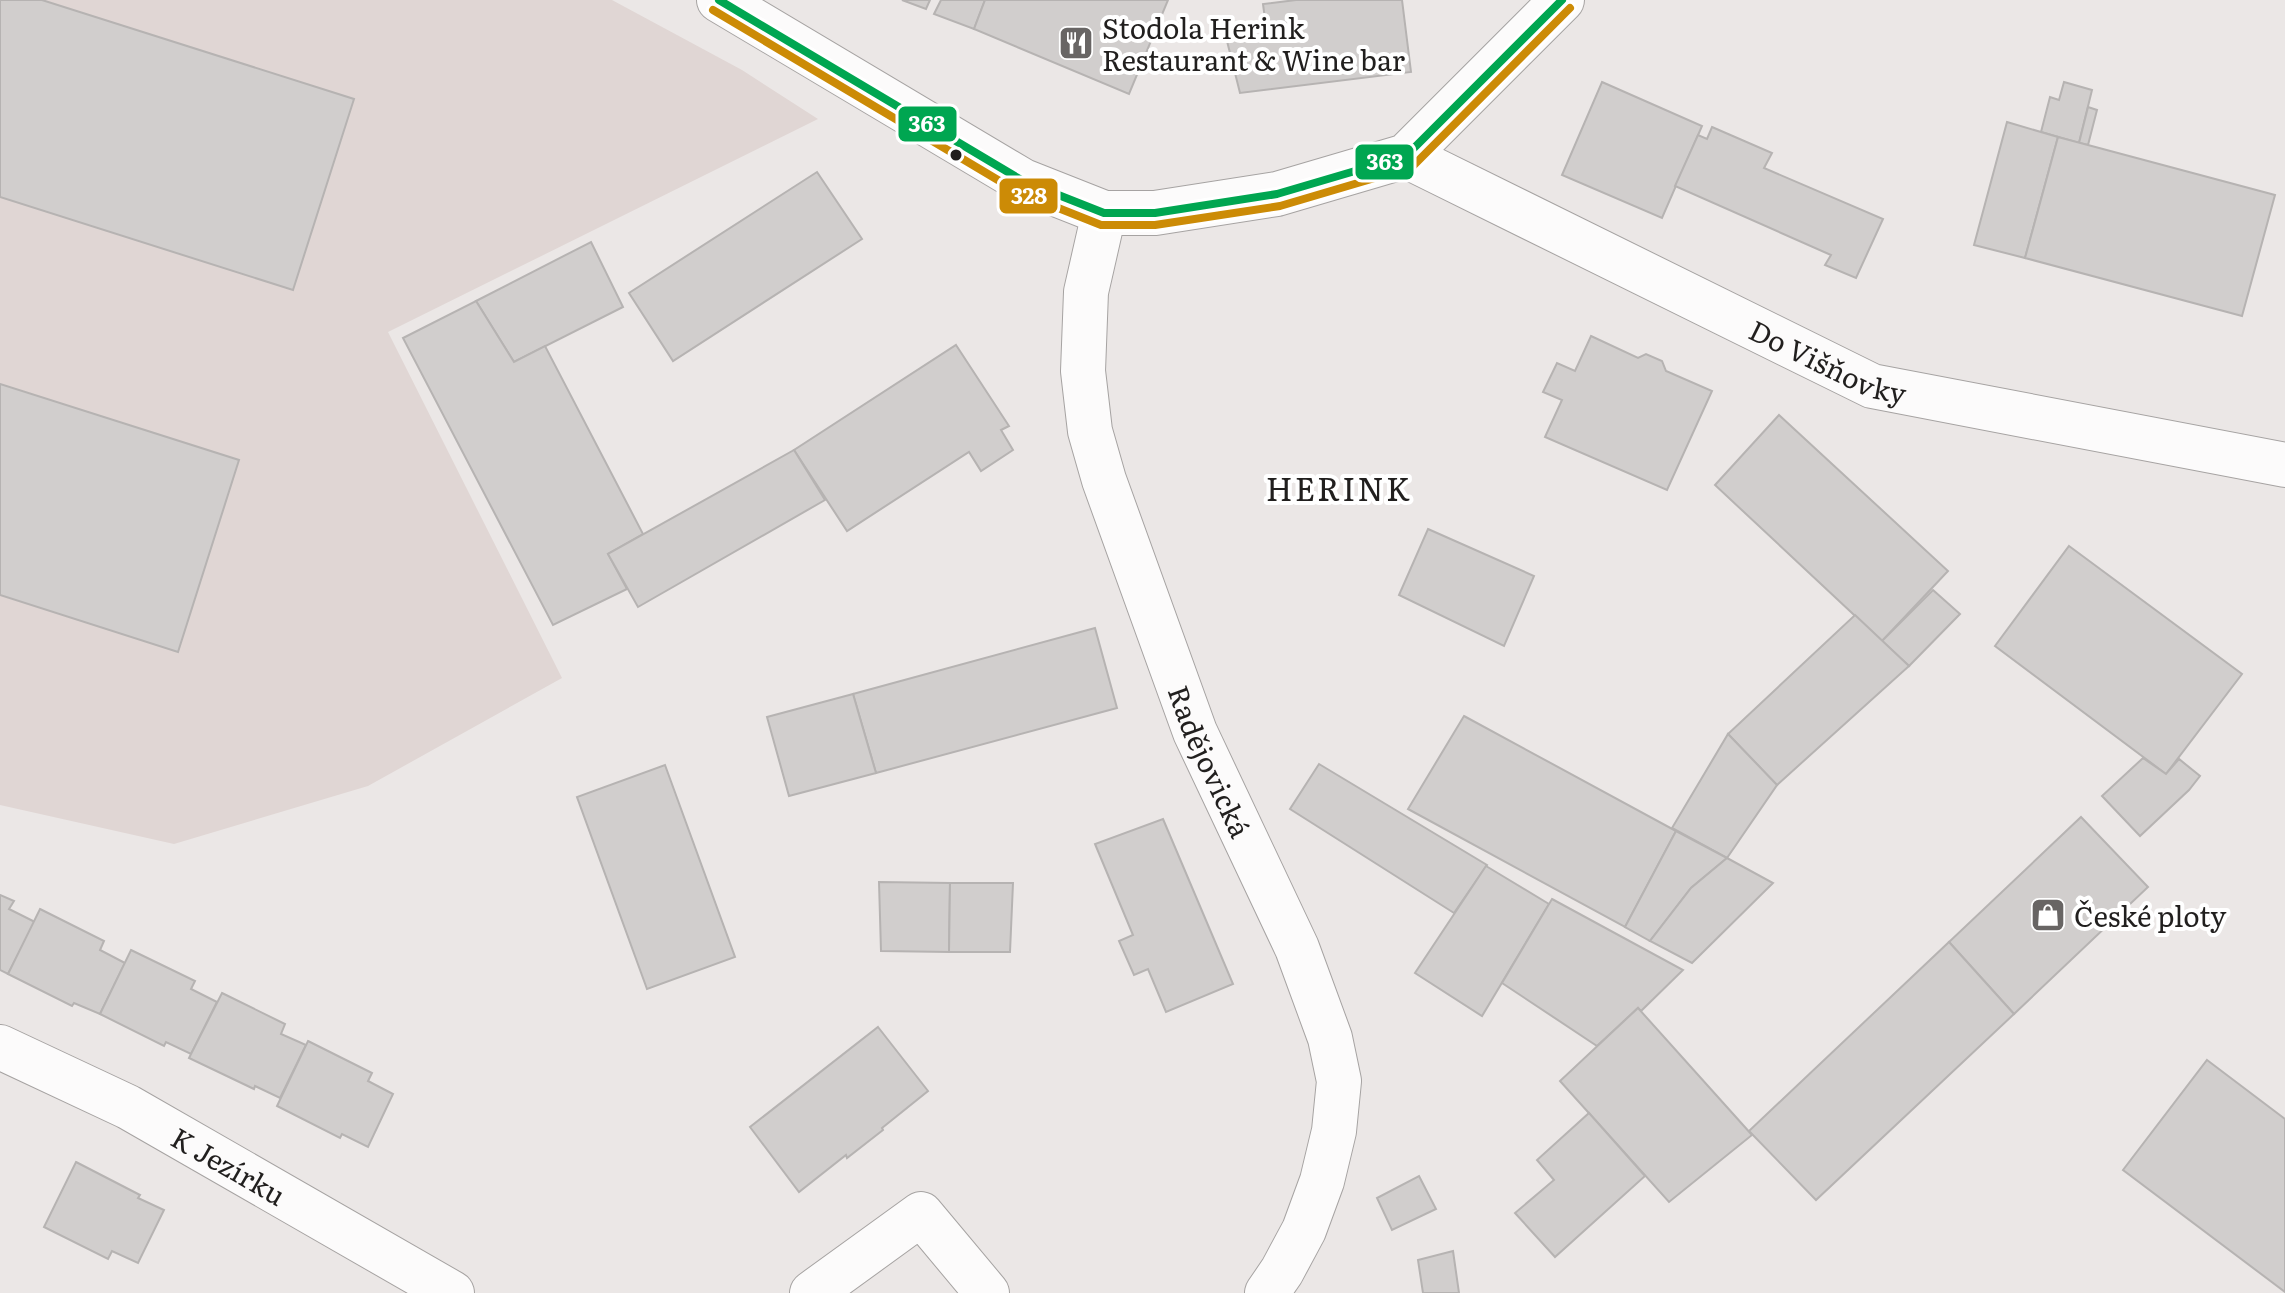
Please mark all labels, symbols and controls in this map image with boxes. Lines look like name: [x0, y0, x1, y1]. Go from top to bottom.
place label: Stodola Herink Restaurant & Wine bar: [1102, 6, 1406, 80]
restaurant icon: Stodola Herink Restaurant & Wine bar: [1057, 24, 1095, 62]
line badge: 363: [897, 105, 958, 143]
text: 363: [908, 106, 946, 139]
line badge: 363: [1354, 143, 1415, 181]
text: 363: [1366, 144, 1404, 177]
unlabelled marker: [948, 147, 964, 163]
line badge: 328: [998, 177, 1059, 215]
text: 328: [1011, 178, 1047, 211]
street label: Do Višňovky: [1742, 308, 1911, 413]
district label: HERINK: [1266, 463, 1412, 511]
street label: Radějovická: [1159, 679, 1263, 844]
place label: České ploty: [2074, 894, 2227, 936]
shop icon: České ploty: [2029, 896, 2067, 934]
street label: K Jezírku: [164, 1116, 294, 1215]

